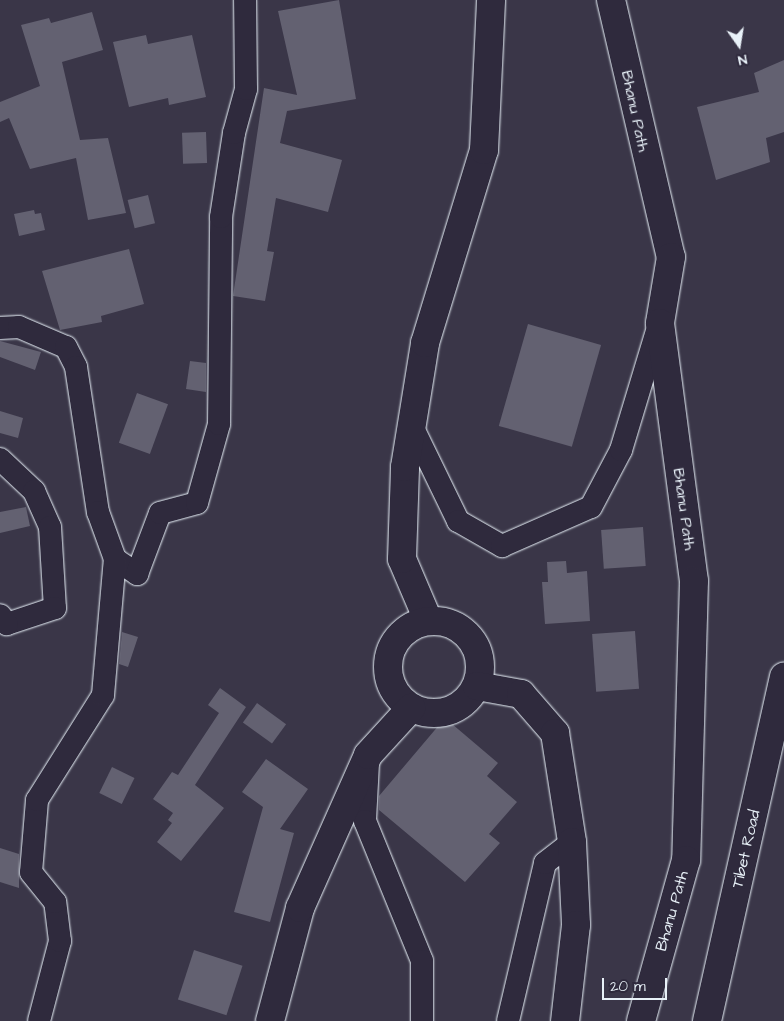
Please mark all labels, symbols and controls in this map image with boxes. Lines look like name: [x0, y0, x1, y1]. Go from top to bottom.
north arrow: [714, 20, 764, 70]
text: N: [736, 49, 749, 70]
street label: Bhanu Path: [617, 69, 653, 153]
street label: Bhanu Path: [669, 467, 699, 551]
street label: Tibet Road: [728, 808, 764, 890]
street label: Bhanu Path: [651, 869, 693, 953]
scale bar: [604, 968, 669, 1000]
text: 20 m: [610, 976, 646, 997]

